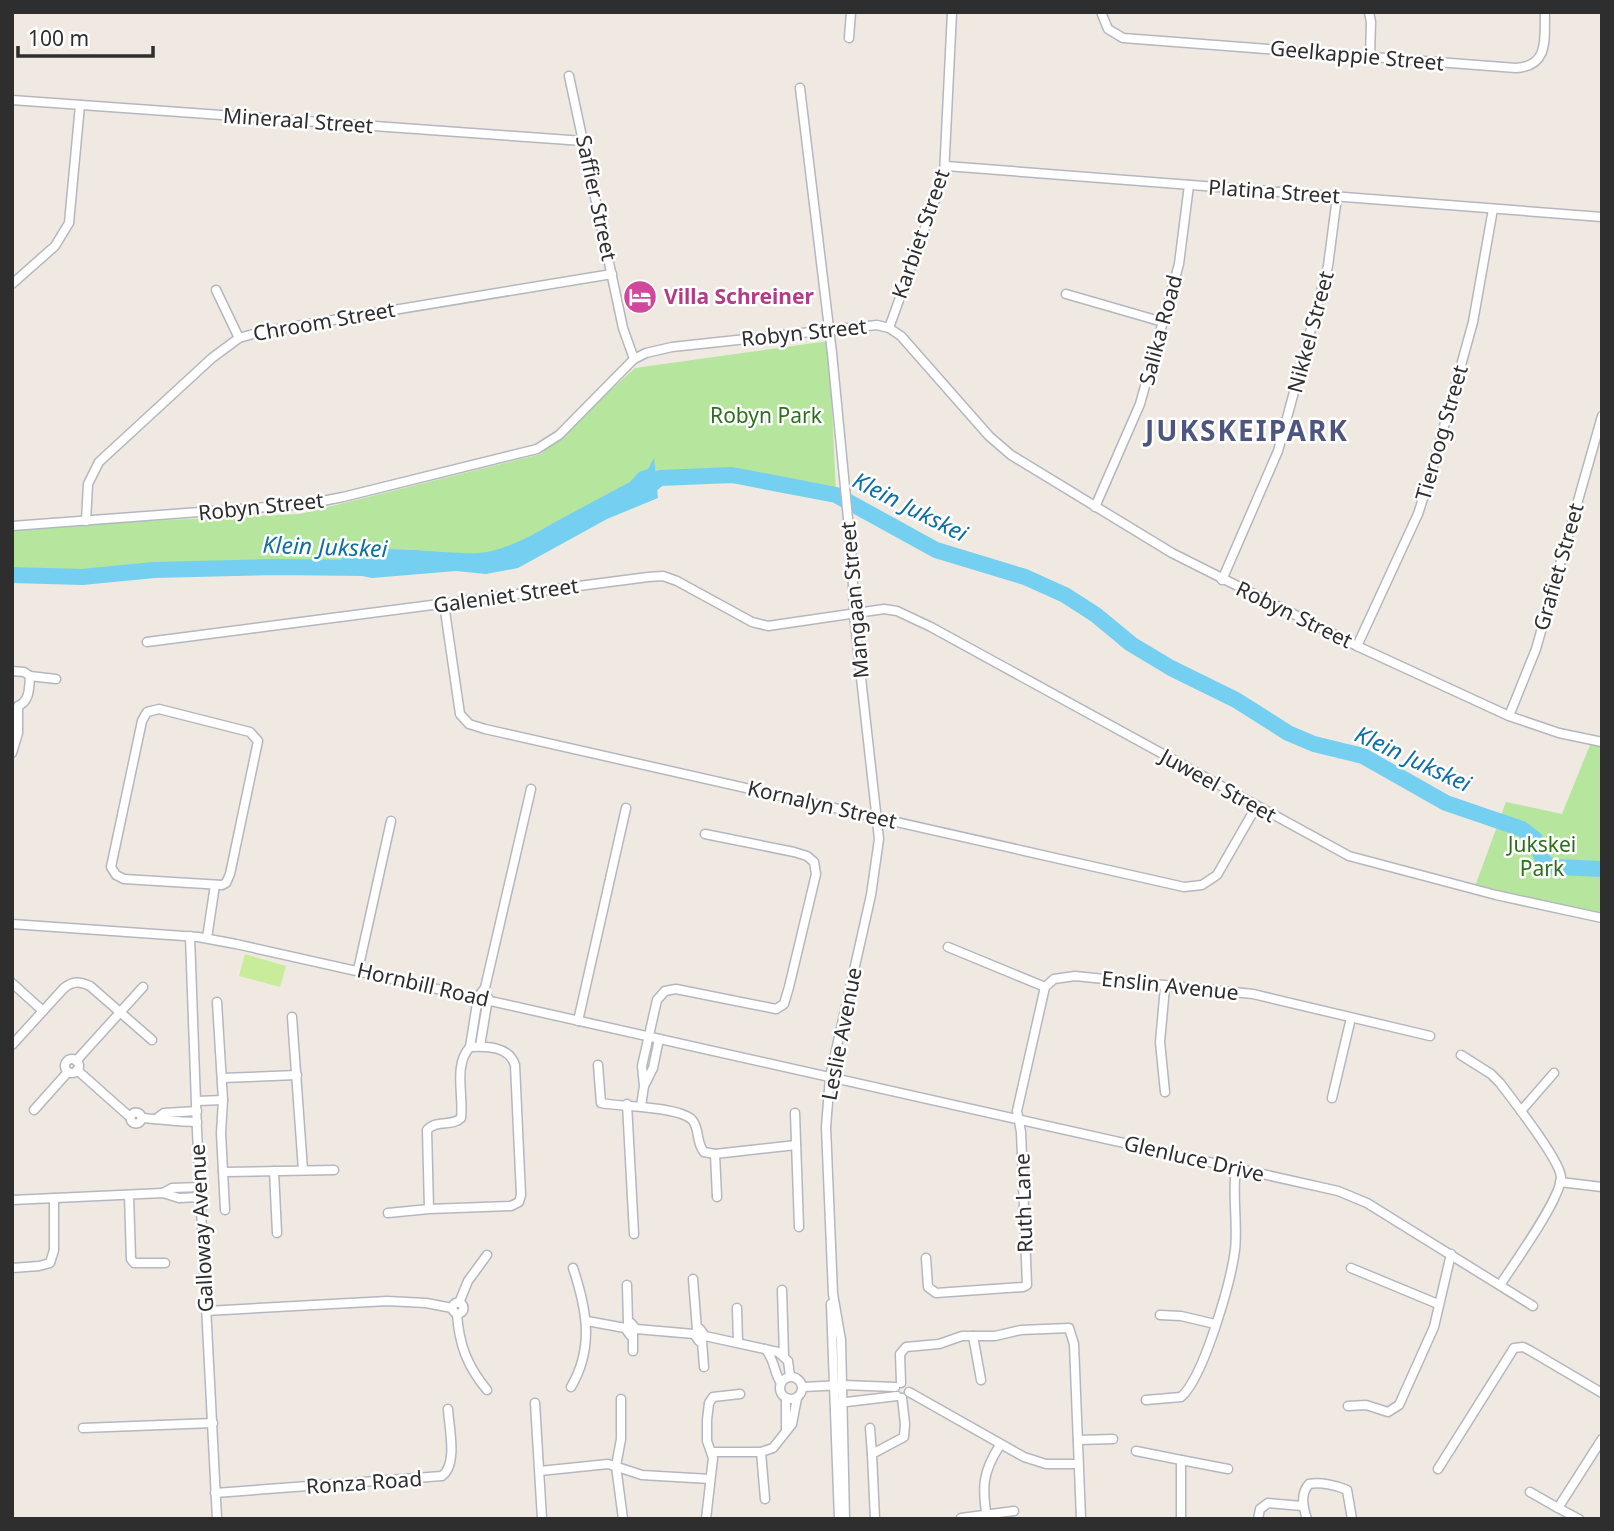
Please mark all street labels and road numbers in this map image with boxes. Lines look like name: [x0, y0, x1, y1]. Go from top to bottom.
street label: Geelkappie Street: [1269, 33, 1446, 77]
street label: Mineraal Street: [222, 101, 375, 139]
street label: Saffier Street: [570, 132, 624, 264]
street label: Karbiet Street: [885, 165, 955, 302]
street label: Platina Street: [1207, 172, 1341, 210]
street label: Nikkel Street: [1280, 267, 1340, 396]
street label: Salika Road: [1132, 272, 1188, 388]
street label: Chroom Street: [251, 295, 397, 347]
street label: Robyn Street: [740, 311, 868, 353]
street label: Tieroog Street: [1408, 361, 1474, 504]
street label: Robyn Street: [197, 485, 325, 527]
street label: Grafiet Street: [1526, 499, 1590, 634]
street label: Mangaan Street: [833, 520, 875, 680]
street label: Galeniet Street: [431, 571, 581, 619]
street label: Robyn Street: [1232, 574, 1358, 654]
street label: Juweel Street: [1154, 741, 1282, 829]
street label: Kornalyn Street: [745, 773, 900, 835]
street label: Hornbill Road: [354, 955, 492, 1013]
street label: Enslin Avenue: [1100, 964, 1240, 1006]
street label: Leslie Avenue: [814, 965, 868, 1103]
street label: Glenluce Drive: [1121, 1128, 1267, 1188]
street label: Galloway Avenue: [183, 1143, 219, 1313]
street label: Ruth Lane: [1007, 1153, 1039, 1253]
street label: Ronza Road: [305, 1464, 423, 1500]

